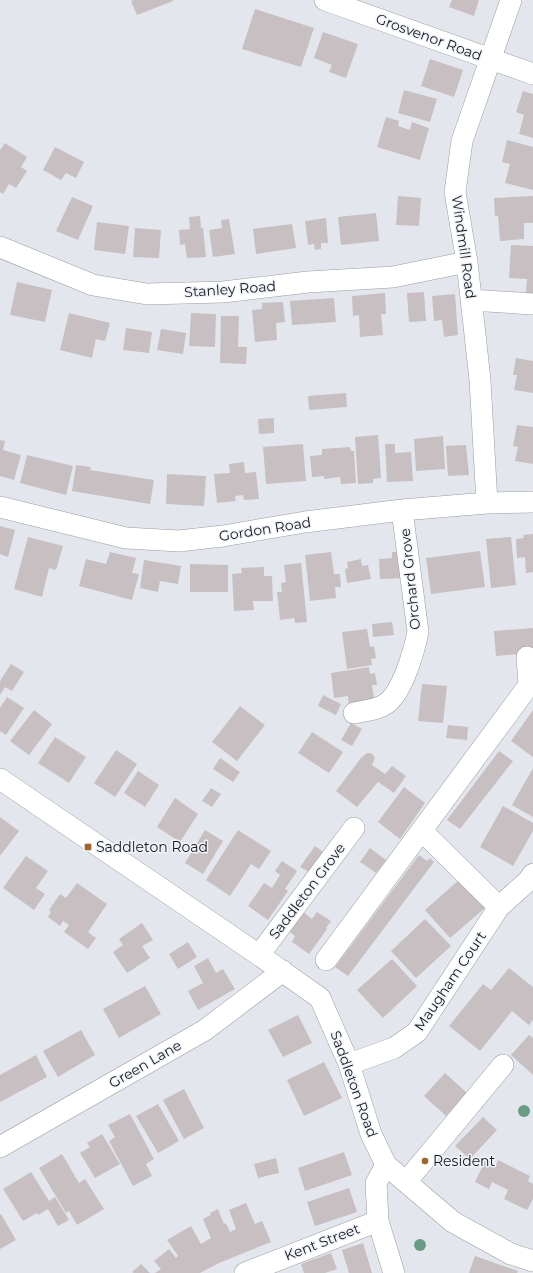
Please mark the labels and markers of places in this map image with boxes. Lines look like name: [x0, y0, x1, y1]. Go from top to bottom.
place label: Saddleton Road: [96, 838, 208, 856]
marker: Saddleton Road: [83, 842, 93, 852]
place label: Resident: [433, 1152, 496, 1170]
marker: Resident: [420, 1156, 430, 1166]

